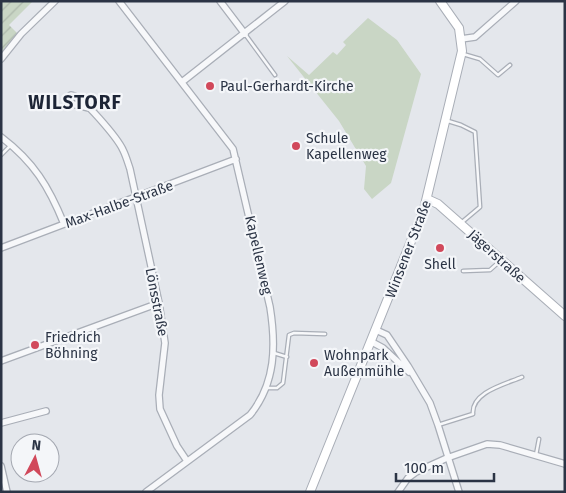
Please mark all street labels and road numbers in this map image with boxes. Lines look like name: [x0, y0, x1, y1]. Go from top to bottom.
street label: Max-Halbe-Straße: [63, 177, 176, 232]
street label: Winsener Straße: [382, 198, 435, 301]
street label: Kapellenweg: [241, 214, 276, 297]
street label: Jägerstraße: [464, 226, 529, 287]
street label: Lönsstraße: [142, 266, 171, 338]

